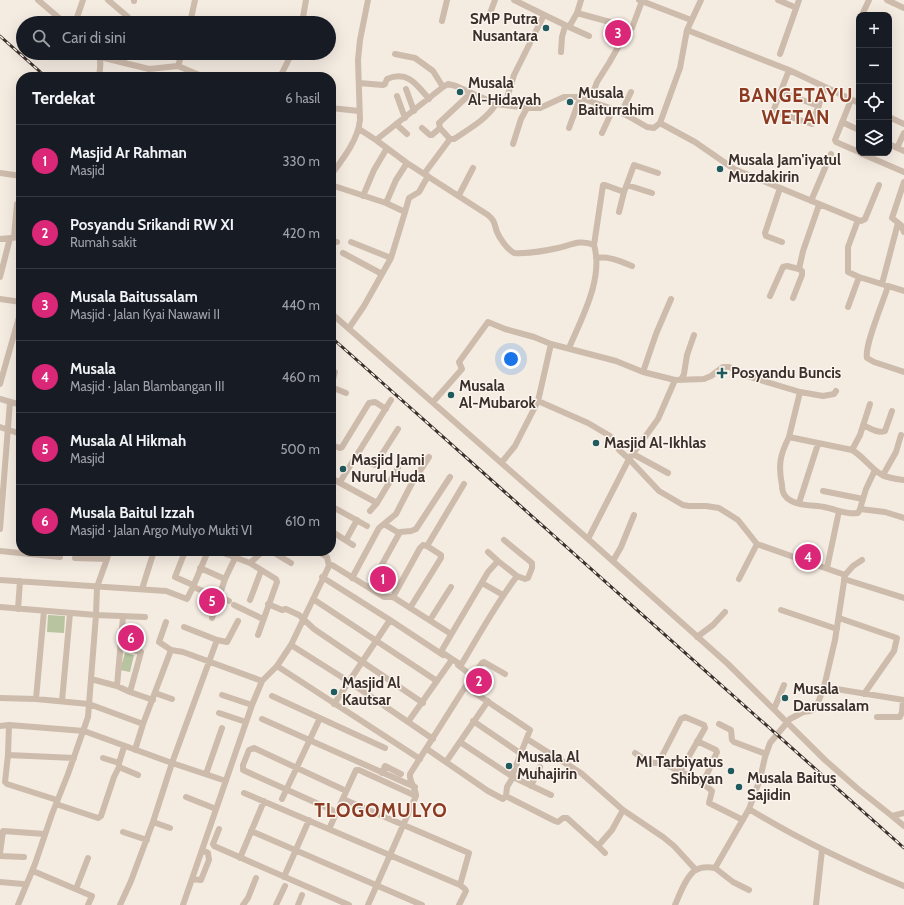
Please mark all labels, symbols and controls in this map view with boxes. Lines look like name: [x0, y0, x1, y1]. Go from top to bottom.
place label: SMP Putra Nusantara: [470, 10, 539, 45]
map controls: [856, 12, 892, 156]
button: +: [856, 12, 892, 48]
search box: [16, 16, 336, 60]
pin: 3: [605, 18, 631, 48]
marker: SMP Putra Nusantara: [541, 23, 551, 33]
icon: search: [30, 27, 52, 49]
text: Cari di sini: [62, 29, 126, 47]
button: −: [856, 48, 892, 84]
place label: Musala Al-Hidayah: [468, 74, 541, 109]
place label: Musala Baiturrahim: [578, 84, 654, 119]
district label: BANGETAYU WETAN: [739, 84, 853, 129]
button: locate: [856, 84, 892, 120]
marker: Musala Al-Hidayah: [455, 87, 465, 97]
text: Terdekat: [32, 88, 95, 108]
text: 6 hasil: [285, 90, 320, 106]
marker: Musala Baiturrahim: [565, 97, 575, 107]
button: layers: [856, 120, 892, 156]
text: Masjid Ar Rahman: [70, 144, 187, 162]
place label: Musala Jam'iyatul Muzdakirin: [728, 151, 841, 186]
text: 1: [43, 153, 47, 169]
text: 330 m: [283, 153, 320, 169]
text: Masjid: [70, 162, 105, 178]
marker: Musala Jam'iyatul Muzdakirin: [715, 164, 725, 174]
text: Posyandu Srikandi RW XI: [70, 216, 234, 234]
text: 2: [42, 225, 48, 241]
text: 420 m: [282, 225, 320, 241]
text: Rumah sakit: [70, 234, 137, 250]
text: Musala Baitussalam: [70, 288, 198, 306]
text: 3: [41, 297, 49, 313]
text: 440 m: [282, 297, 320, 313]
text: Masjid · Jalan Kyai Nawawi II: [70, 306, 220, 322]
your location: [501, 349, 521, 369]
text: Musala: [70, 360, 116, 378]
place label: Posyandu Buncis: [731, 364, 841, 382]
marker: Posyandu Buncis: [716, 367, 728, 379]
text: 4: [41, 369, 49, 385]
text: 460 m: [282, 369, 320, 385]
place label: Musala Al-Mubarok: [459, 377, 536, 412]
text: Masjid · Jalan Blambangan III: [70, 378, 225, 394]
marker: Musala Al-Mubarok: [446, 390, 456, 400]
text: Musala Al Hikmah: [70, 432, 186, 450]
place label: Masjid Al-Ikhlas: [604, 434, 706, 452]
marker: Masjid Al-Ikhlas: [591, 438, 601, 448]
text: 5: [42, 441, 48, 457]
text: 500 m: [280, 441, 320, 457]
text: Masjid: [70, 450, 105, 466]
place label: Masjid Jami Nurul Huda: [351, 451, 426, 486]
marker: Masjid Jami Nurul Huda: [338, 464, 348, 474]
text: Musala Baitul Izzah: [70, 504, 194, 522]
text: 6: [41, 513, 49, 529]
text: 610 m: [285, 513, 320, 529]
text: Masjid · Jalan Argo Mulyo Mukti VI: [70, 522, 252, 538]
pin: 4: [795, 542, 821, 572]
pin: 1: [370, 564, 396, 594]
pin: 5: [199, 586, 225, 616]
pin: 6: [118, 623, 144, 653]
pin: 2: [466, 666, 492, 696]
place label: Masjid Al Kautsar: [342, 674, 401, 709]
place label: Musala Darussalam: [793, 680, 869, 715]
marker: Masjid Al Kautsar: [329, 687, 339, 697]
marker: Musala Darussalam: [780, 693, 790, 703]
place label: Musala Al Muhajirin: [517, 748, 579, 783]
place label: MI Tarbiyatus Shibyan: [636, 753, 723, 788]
marker: Musala Al Muhajirin: [504, 761, 514, 771]
marker: MI Tarbiyatus Shibyan: [726, 766, 736, 776]
place label: Musala Baitus Sajidin: [747, 769, 836, 804]
marker: Musala Baitus Sajidin: [734, 782, 744, 792]
district label: TLOGOMULYO: [314, 799, 448, 822]

